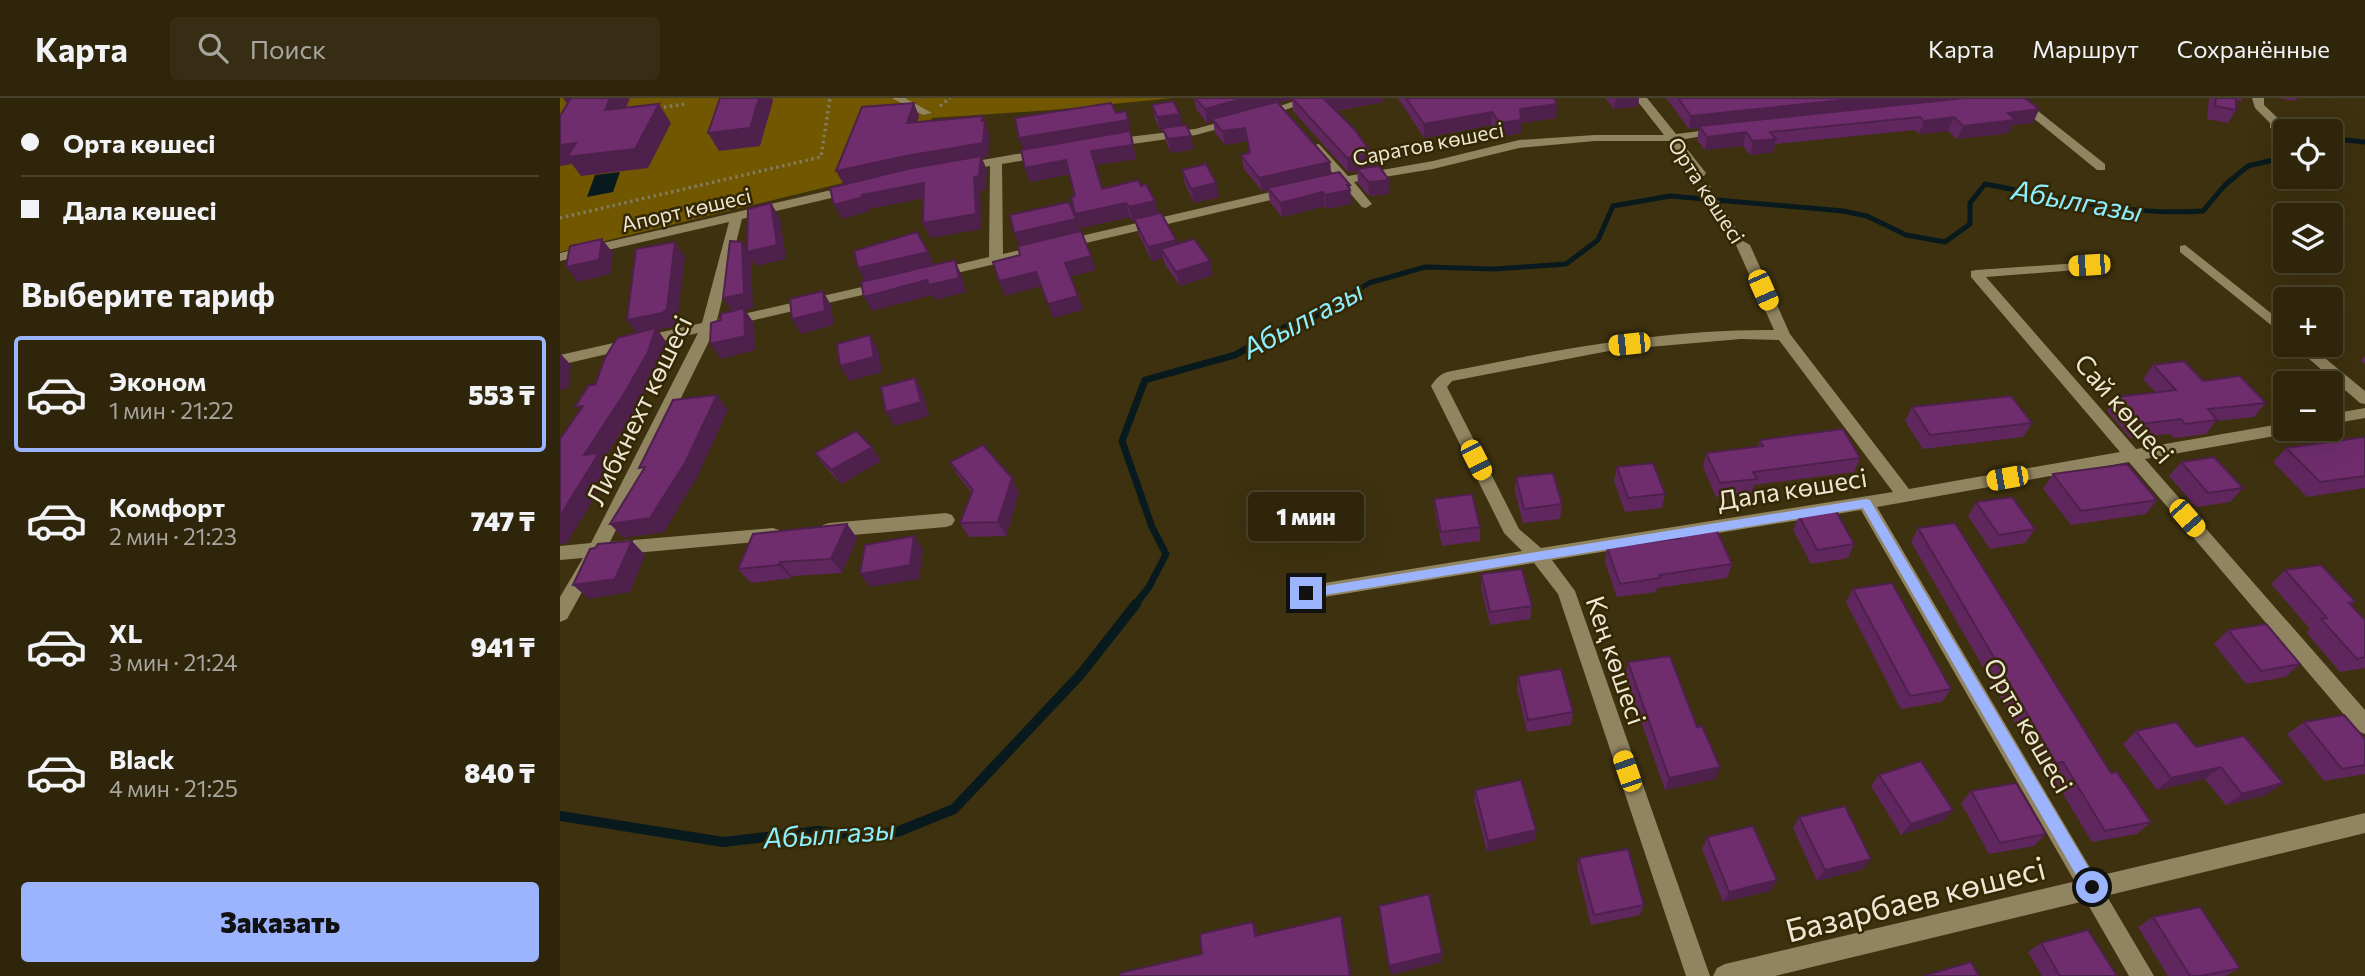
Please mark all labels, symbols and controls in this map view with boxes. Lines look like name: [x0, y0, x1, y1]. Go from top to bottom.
search box: [170, 17, 660, 80]
text: Карта: [35, 28, 128, 69]
icon: search: [194, 29, 232, 67]
text: Поиск: [250, 33, 326, 64]
text: Карта: [1928, 34, 1994, 63]
text: Маршрут: [2032, 34, 2139, 63]
text: Сохранённые: [2177, 34, 2330, 63]
street label: Саратов көшесі: [1350, 116, 1506, 170]
map controls: [2273, 119, 2343, 441]
button: locate: [2273, 119, 2343, 189]
text: Орта көшесі: [63, 127, 216, 158]
street label: Орта көшесі: [1663, 132, 1751, 248]
water label: Абылгазы: [2008, 172, 2145, 228]
street label: Апорт көшесі: [619, 182, 753, 236]
text: Дала көшесі: [63, 194, 217, 225]
button: layers: [2273, 203, 2343, 273]
car: [2068, 253, 2111, 277]
car: [1745, 267, 1782, 313]
water label: Абылгазы: [1235, 273, 1368, 366]
text: Выберите тариф: [21, 274, 275, 314]
button: +: [2273, 287, 2343, 357]
street label: Либкнехт көшесі: [579, 310, 697, 510]
car: [1608, 331, 1651, 357]
street label: Сай көшесі: [2069, 347, 2181, 469]
icon: car: [25, 363, 88, 426]
text: Эконом: [109, 365, 206, 396]
button: −: [2273, 371, 2343, 441]
text: 553 ₸: [468, 379, 535, 410]
text: 1 мин · 21:22: [109, 396, 234, 424]
car: [1458, 437, 1495, 483]
street label: Дала көшесі: [1715, 461, 1869, 515]
car: [1985, 464, 2030, 492]
icon: car: [25, 489, 88, 552]
text: Комфорт: [109, 491, 225, 522]
callout: 1 мин: [1248, 491, 1364, 540]
car: [2166, 495, 2209, 541]
text: 1 мин: [1276, 502, 1336, 530]
text: 747 ₸: [471, 505, 535, 536]
text: 2 мин · 21:23: [109, 522, 237, 550]
route end: [1290, 577, 1322, 609]
street label: Кең көшесі: [1581, 592, 1653, 728]
icon: car: [25, 615, 88, 678]
text: XL: [109, 617, 143, 648]
text: 941 ₸: [470, 631, 535, 662]
text: 3 мин · 21:24: [109, 648, 238, 676]
street label: Орта көшесі: [1978, 652, 2080, 798]
icon: car: [25, 741, 88, 804]
text: Black: [109, 743, 175, 774]
car: [1611, 748, 1644, 794]
text: 840 ₸: [464, 757, 535, 788]
text: 4 мин · 21:25: [109, 774, 238, 802]
water label: Абылгазы: [761, 811, 896, 855]
street label: Базарбаев көшесі: [1781, 846, 2049, 950]
route start: [2076, 871, 2108, 903]
button: Заказать: [21, 882, 539, 962]

